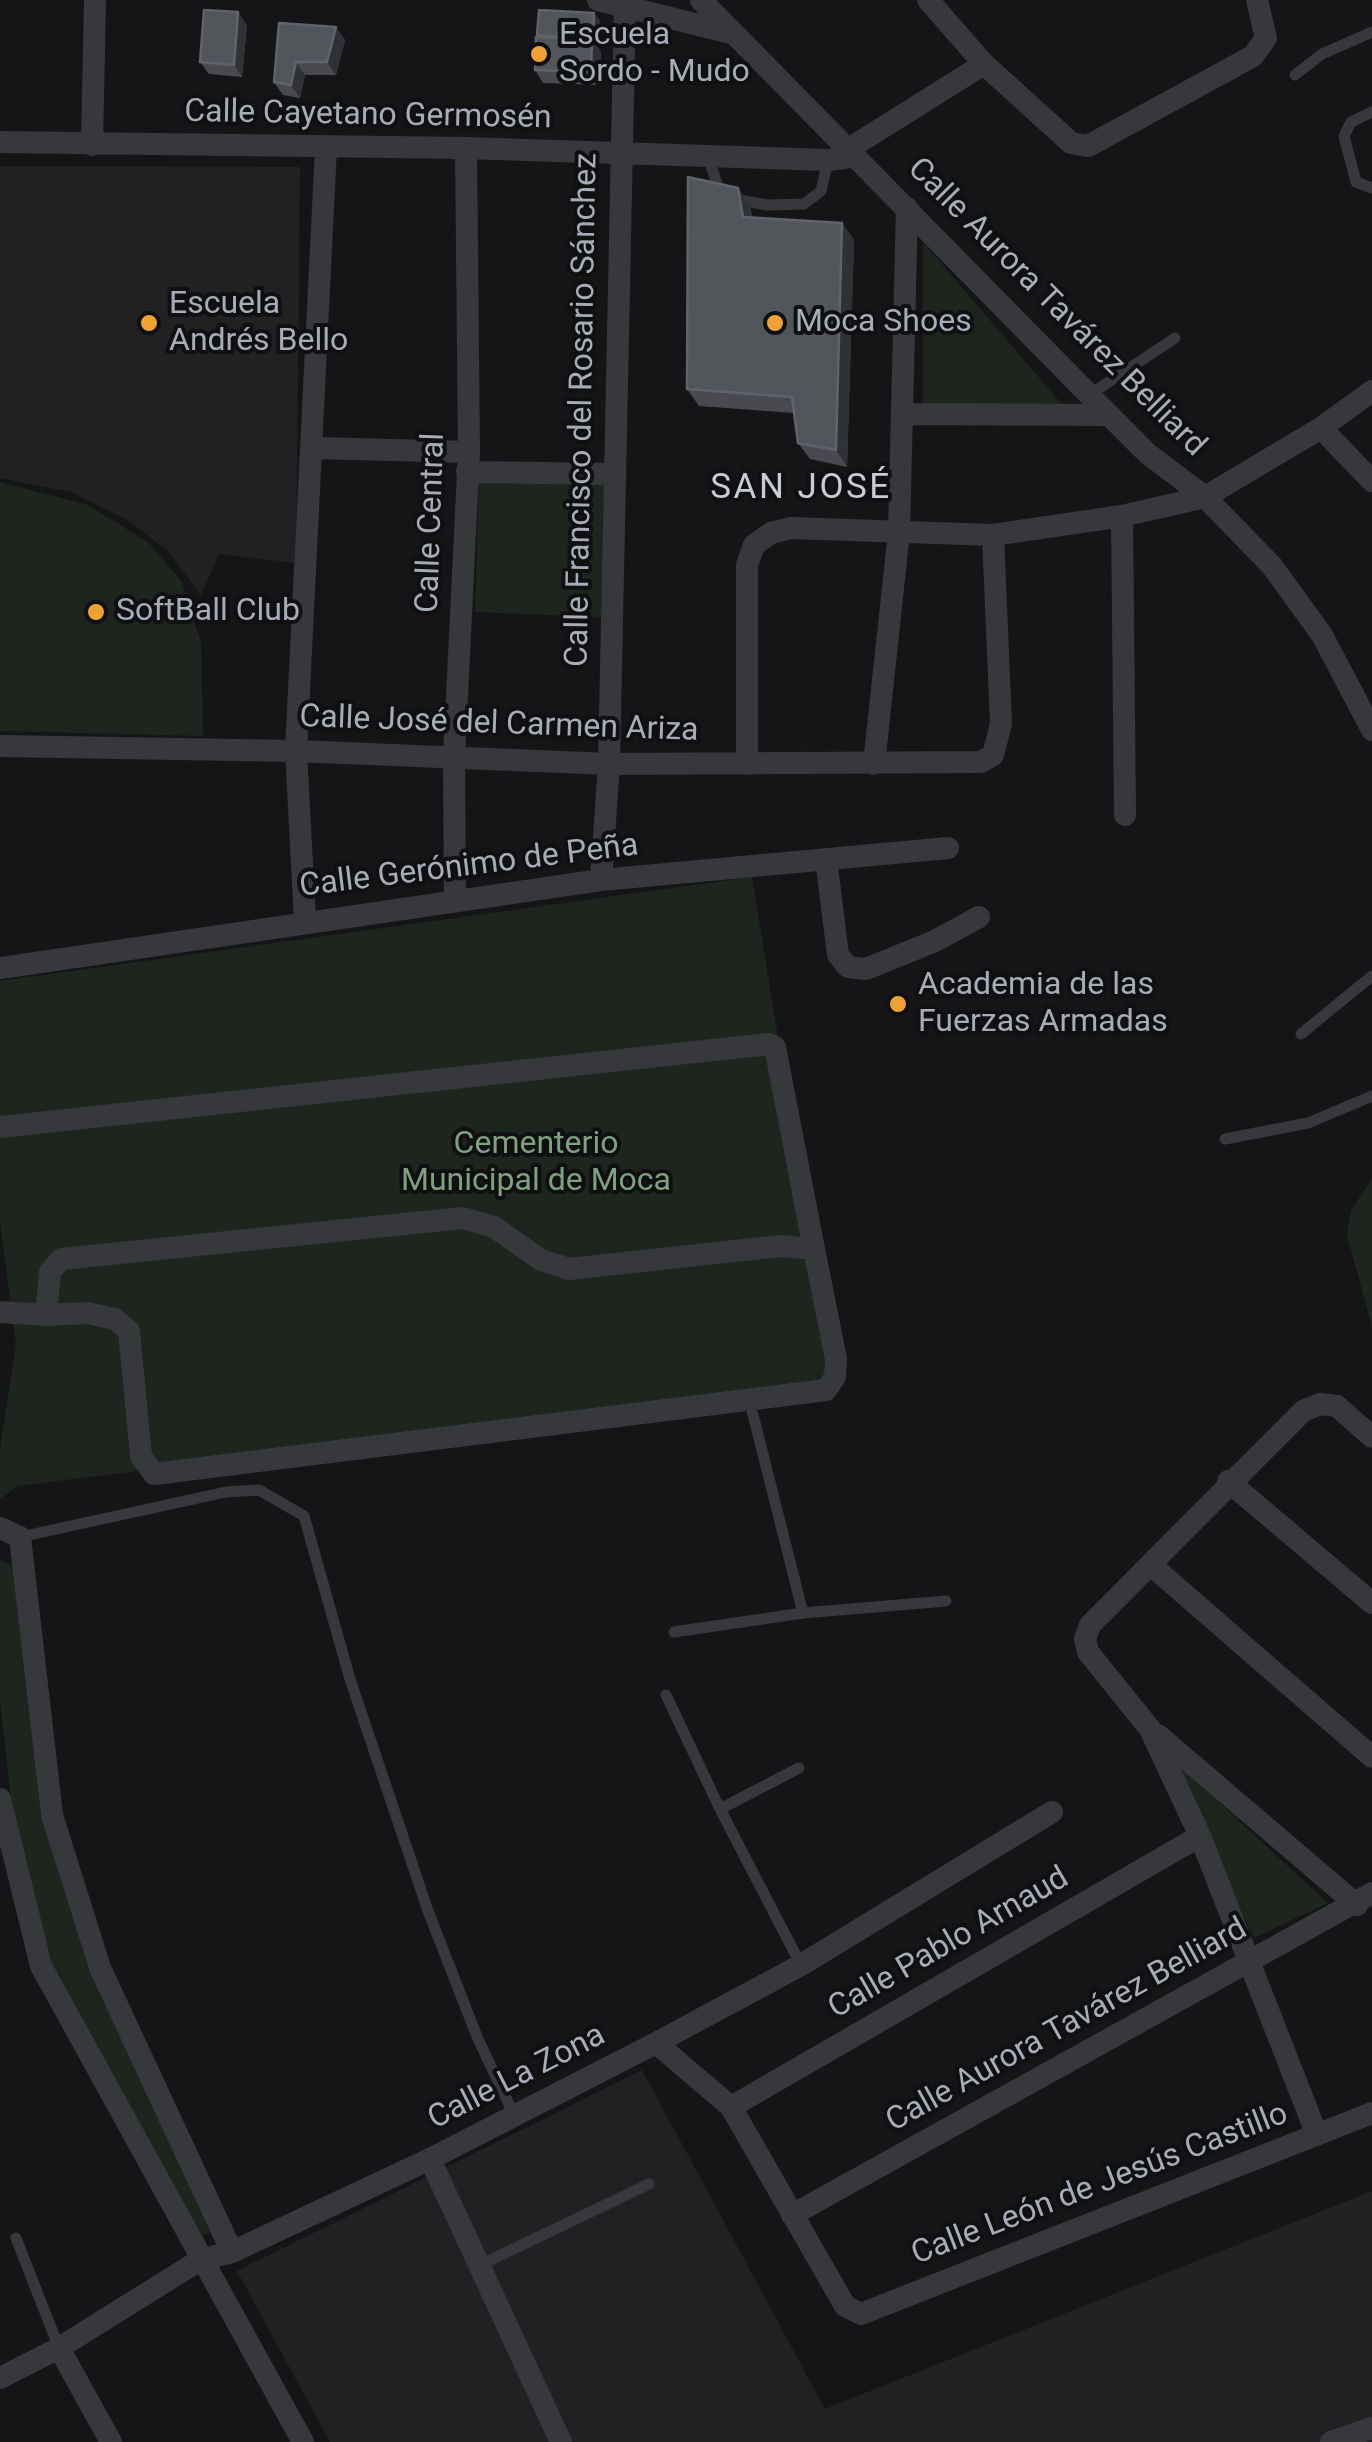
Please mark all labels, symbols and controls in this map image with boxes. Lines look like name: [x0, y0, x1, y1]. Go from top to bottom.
place label: Escuela Sordo - Mudo: [559, 17, 750, 92]
marker: Escuela Sordo - Mudo: [528, 43, 550, 65]
street label: Calle Cayetano Germosén: [184, 94, 552, 138]
street label: Calle Aurora Tavárez Belliard: [899, 151, 1213, 465]
street label: Calle Francisco del Rosario Sánchez: [559, 153, 607, 667]
place label: Escuela Andrés Bello: [169, 286, 348, 361]
place label: Moca Shoes: [795, 304, 972, 342]
marker: Escuela Andrés Bello: [138, 312, 160, 334]
marker: Moca Shoes: [764, 312, 786, 334]
street label: Calle Central: [410, 432, 454, 614]
district label: SAN JOSÉ: [710, 468, 892, 510]
place label: SoftBall Club: [116, 593, 300, 631]
marker: SoftBall Club: [85, 601, 107, 623]
street label: Calle José del Carmen Ariza: [299, 699, 699, 751]
street label: Calle Gerónimo de Peña: [297, 827, 641, 907]
place label: Academia de las Fuerzas Armadas: [918, 967, 1168, 1042]
marker: Academia de las Fuerzas Armadas: [887, 993, 909, 1015]
park label: Cementerio Municipal de Moca: [401, 1126, 671, 1201]
street label: Calle Pablo Arnaud: [822, 1860, 1076, 2028]
street label: Calle Aurora Tavárez Belliard: [880, 1911, 1254, 2141]
street label: Calle La Zona: [422, 2017, 612, 2139]
street label: Calle León de Jesús Castillo: [907, 2095, 1293, 2275]

